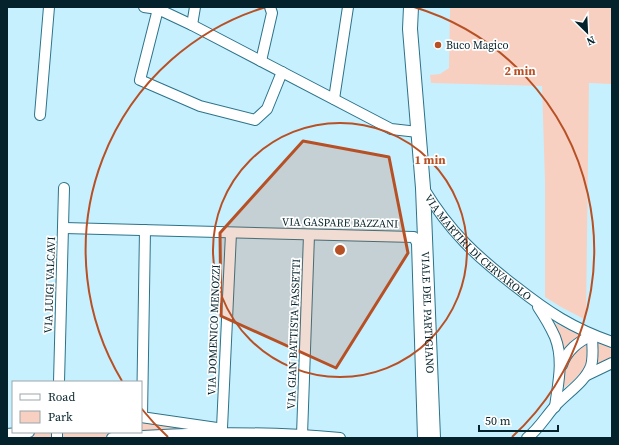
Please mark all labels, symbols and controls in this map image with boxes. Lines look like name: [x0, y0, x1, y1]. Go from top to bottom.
north arrow: [567, 12, 607, 52]
text: N: [584, 32, 598, 49]
place label: Buco Magico: [446, 38, 509, 53]
marker: Buco Magico: [433, 40, 443, 50]
text: 2 min: [504, 63, 536, 79]
text: 1 min: [414, 152, 446, 168]
street label: VIA MARTIRI DI CERVAROLO: [421, 191, 535, 304]
street label: VIA GASPARE BAZZANI: [282, 214, 398, 232]
street label: VIA LUIGI VALCAVI: [41, 236, 59, 334]
centre of rings: [333, 243, 347, 257]
street label: VIALE DEL PARTIGIANO: [418, 251, 438, 374]
street label: VIA GIAN BATTISTA FASSETTI: [284, 258, 304, 410]
street label: VIA DOMENICO MENOZZI: [204, 264, 224, 396]
legend: [12, 381, 142, 433]
text: Road: [48, 389, 75, 405]
scale bar: [479, 407, 558, 433]
text: Park: [48, 409, 73, 425]
text: 50 m: [485, 413, 511, 429]

